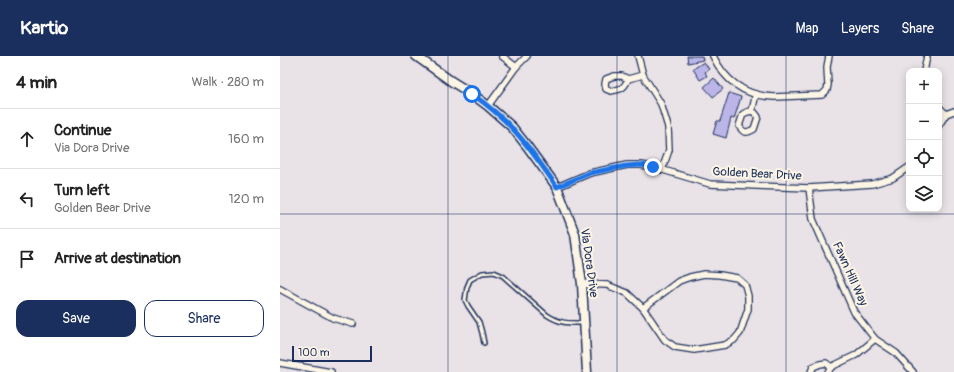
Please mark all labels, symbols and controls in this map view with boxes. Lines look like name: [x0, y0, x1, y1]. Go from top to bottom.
text: Kartio: [20, 16, 68, 40]
text: Map: [796, 20, 819, 37]
text: Layers: [841, 20, 879, 37]
text: Share: [901, 20, 934, 37]
map controls: [906, 68, 942, 212]
button: +: [906, 68, 942, 104]
text: 4 min: [16, 72, 57, 93]
text: Walk · 280 m: [191, 74, 264, 90]
route start: [463, 85, 481, 103]
button: −: [906, 104, 942, 140]
text: Continue: [54, 121, 112, 140]
icon: ahead: [16, 128, 38, 150]
text: 160 m: [228, 131, 264, 147]
text: Via Dora Drive: [54, 140, 129, 156]
button: locate: [906, 140, 942, 176]
route end: [644, 158, 662, 176]
street label: Golden Bear Drive: [712, 164, 802, 184]
button: layers: [906, 176, 942, 212]
text: Turn left: [54, 181, 110, 200]
icon: left: [16, 188, 38, 210]
text: 120 m: [228, 191, 264, 207]
text: Golden Bear Drive: [54, 200, 151, 216]
street label: Via Dora Drive: [577, 228, 601, 299]
street label: Fawn Hill Way: [829, 240, 871, 308]
icon: arrive: [16, 248, 38, 270]
text: Arrive at destination: [54, 249, 181, 268]
button: Save: [16, 300, 136, 337]
button: Share: [144, 300, 264, 337]
scale bar: [292, 344, 372, 363]
text: 100 m: [298, 346, 329, 359]

